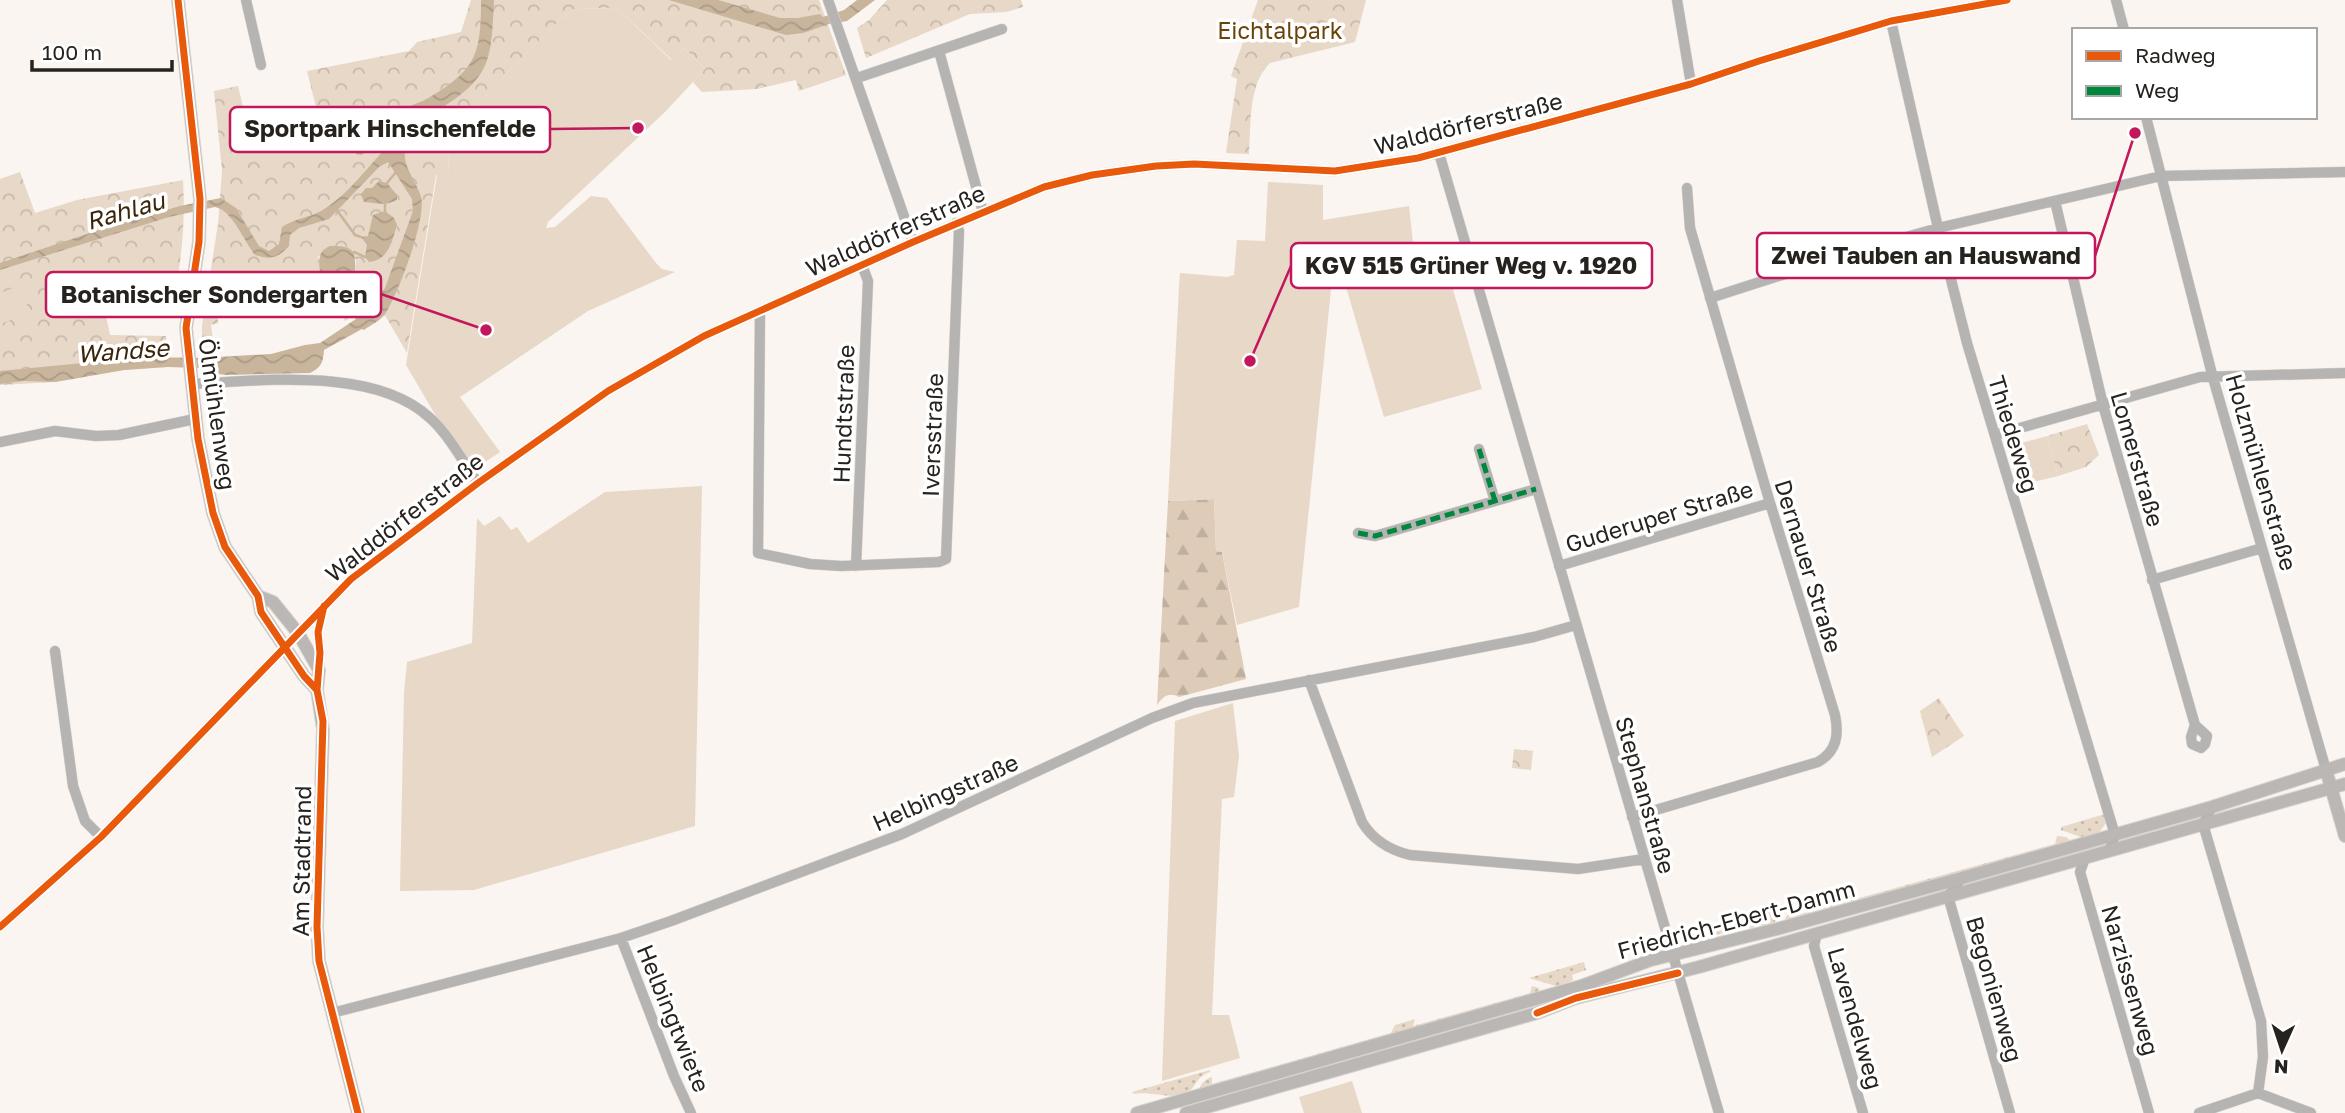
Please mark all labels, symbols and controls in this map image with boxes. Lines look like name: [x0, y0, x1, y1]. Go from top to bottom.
park label: Eichtalpark: [1217, 16, 1343, 44]
scale bar: [32, 28, 172, 72]
legend: [2072, 28, 2317, 119]
text: 100 m: [42, 39, 102, 65]
text: Radweg: [2135, 42, 2216, 68]
text: Weg: [2135, 77, 2179, 103]
street label: Walddörferstraße: [1371, 86, 1565, 160]
callout: Sportpark Hinschenfelde: [230, 107, 550, 152]
text: Sportpark Hinschenfelde: [244, 113, 536, 142]
street label: Walddörferstraße: [801, 178, 989, 282]
water label: Rahlau: [82, 185, 169, 235]
callout: Zwei Tauben an Hauswand: [1757, 233, 2095, 278]
text: Zwei Tauben an Hauswand: [1771, 240, 2081, 269]
callout: KGV 515 Grüner Weg v. 1920: [1291, 243, 1652, 288]
text: KGV 515 Grüner Weg v. 1920: [1305, 250, 1637, 279]
callout: Botanischer Sondergarten: [46, 272, 381, 317]
text: Botanischer Sondergarten: [61, 279, 367, 308]
water label: Wandse: [76, 332, 172, 368]
street label: Ölmühlenweg: [193, 336, 243, 492]
street label: Hundtstraße: [827, 344, 859, 484]
street label: Holzmühlenstraße: [2221, 370, 2303, 574]
street label: Thiedeweg: [1983, 372, 2045, 496]
street label: Iversstraße: [916, 373, 948, 497]
street label: Lomerstraße: [2105, 388, 2171, 530]
street label: Walddörferstraße: [319, 447, 489, 587]
street label: Guderuper Straße: [1562, 474, 1756, 558]
street label: Dernauer Straße: [1769, 476, 1849, 656]
street label: Stephanstraße: [1610, 713, 1682, 877]
street label: Helbingstraße: [868, 747, 1022, 837]
street label: Am Stadtrand: [286, 785, 316, 937]
street label: Friedrich-Ebert-Damm: [1614, 874, 1858, 964]
street label: Narzissenweg: [2096, 902, 2166, 1058]
street label: Begonienweg: [1961, 913, 2029, 1065]
street label: Helbingtwiete: [632, 940, 716, 1096]
street label: Lavendelweg: [1822, 944, 1890, 1092]
north arrow: [2247, 1015, 2317, 1085]
text: N: [2273, 1056, 2289, 1079]

